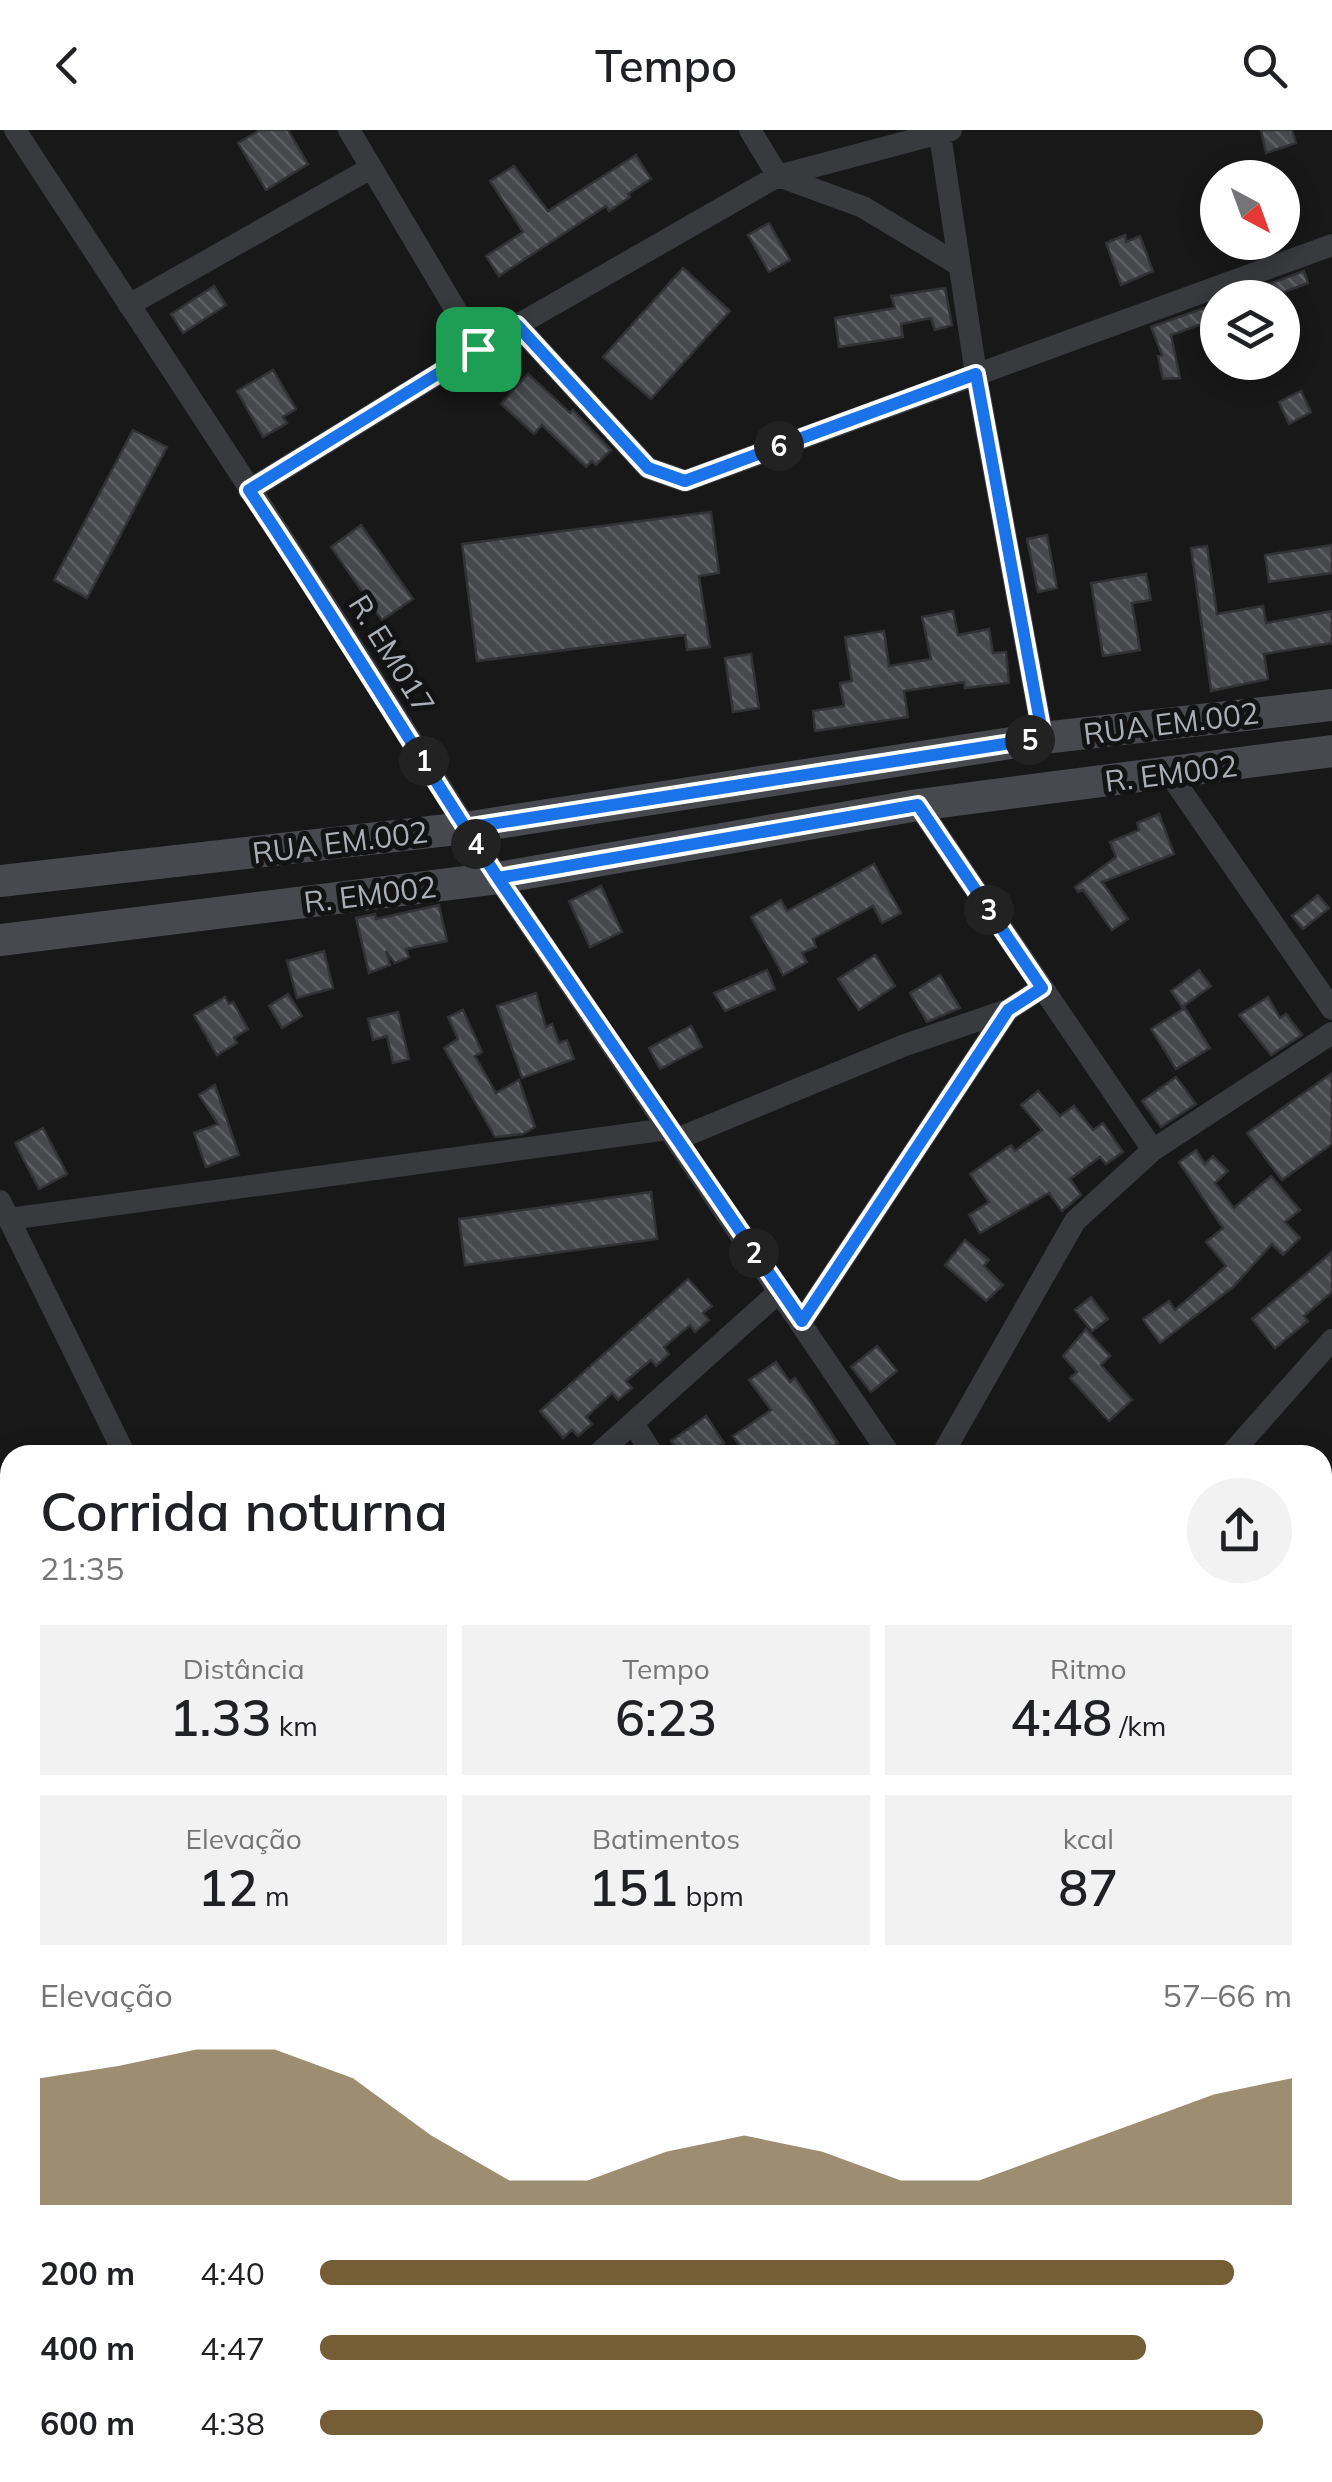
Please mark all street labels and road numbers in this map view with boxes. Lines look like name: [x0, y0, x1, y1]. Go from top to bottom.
street label: R. EM017: [341, 588, 443, 720]
street label: RUA EM.002: [1081, 693, 1261, 753]
street label: R. EM002: [1103, 746, 1239, 800]
street label: RUA EM.002: [250, 812, 430, 872]
street label: R. EM002: [302, 867, 438, 921]

